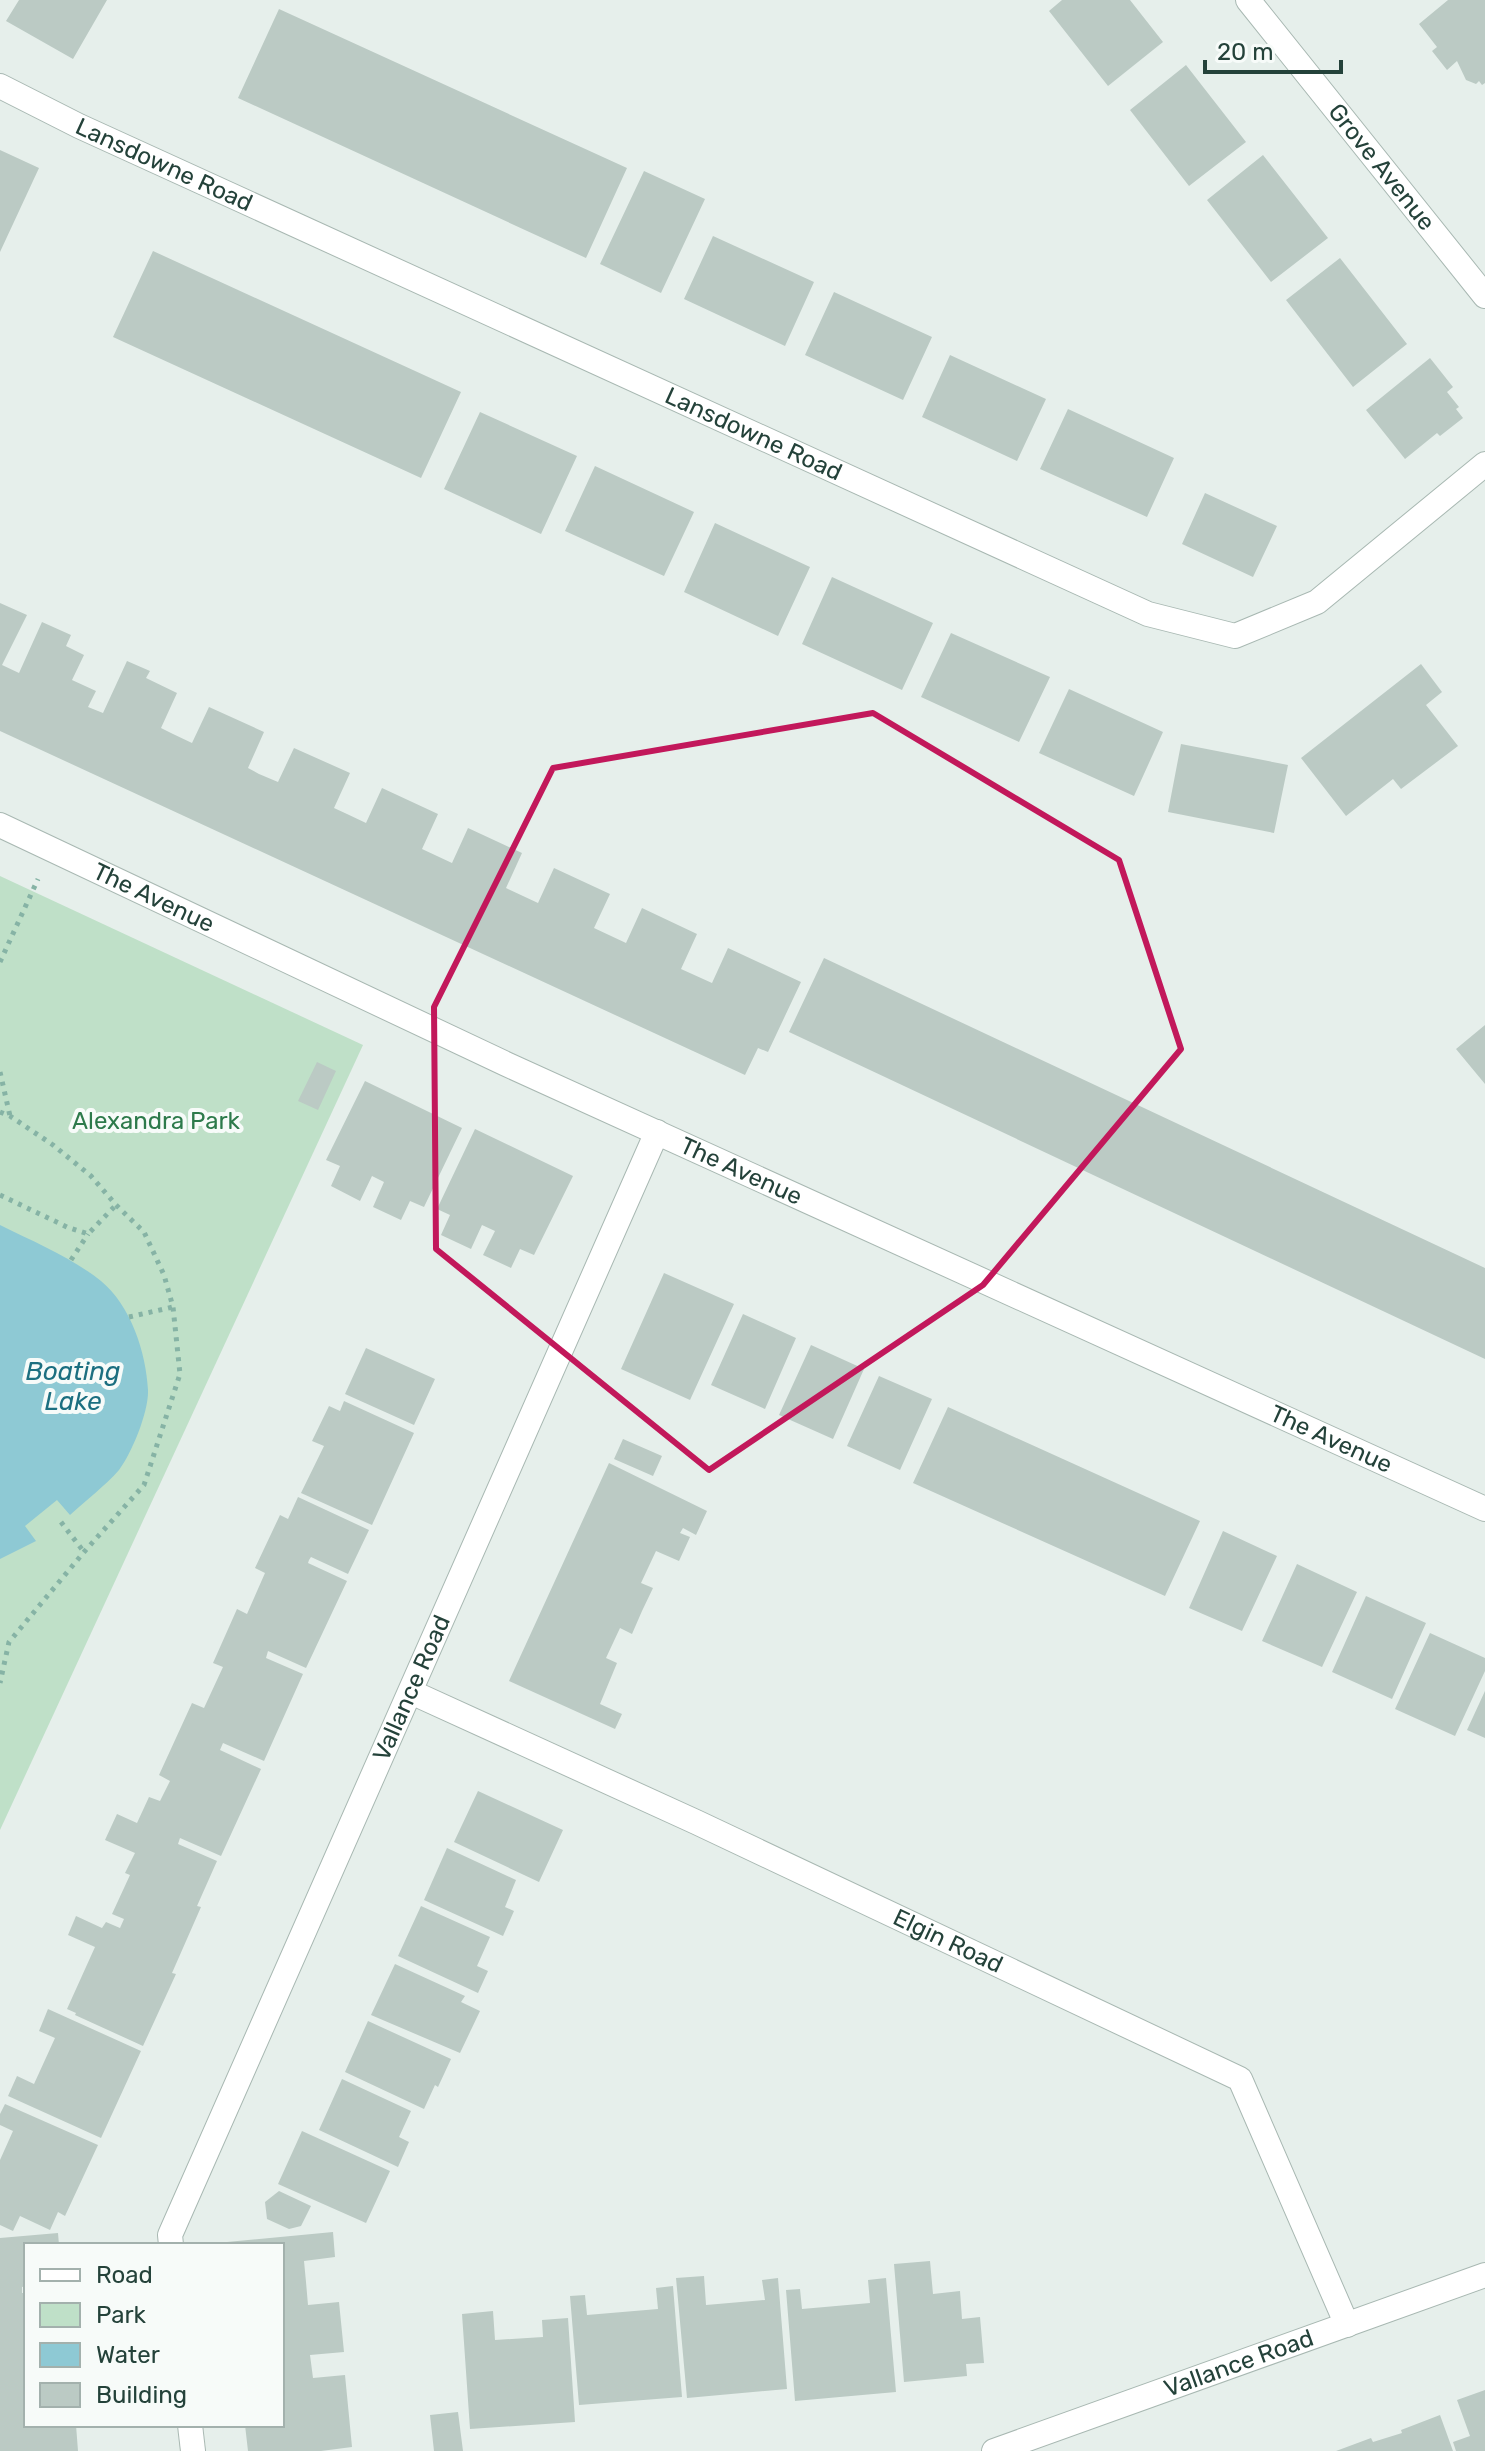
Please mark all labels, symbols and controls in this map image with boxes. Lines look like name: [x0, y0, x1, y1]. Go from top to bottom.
scale bar: [1205, 24, 1341, 74]
text: 20 m: [1217, 38, 1274, 66]
street label: Grove Avenue: [1323, 98, 1441, 236]
street label: Lansdowne Road: [71, 112, 257, 217]
street label: Lansdowne Road: [661, 381, 846, 486]
street label: The Avenue: [89, 857, 219, 938]
park label: Alexandra Park: [72, 1107, 241, 1135]
street label: The Avenue: [676, 1131, 807, 1211]
water label: Boating Lake: [25, 1356, 121, 1417]
street label: The Avenue: [1266, 1399, 1397, 1479]
street label: Vallance Road: [367, 1611, 456, 1765]
street label: Elgin Road: [889, 1903, 1007, 1979]
legend: [24, 2243, 284, 2427]
text: Road: [96, 2261, 153, 2289]
text: Park: [96, 2301, 147, 2329]
street label: Vallance Road: [1160, 2324, 1317, 2403]
text: Water: [96, 2341, 160, 2369]
text: Building: [96, 2381, 187, 2409]

